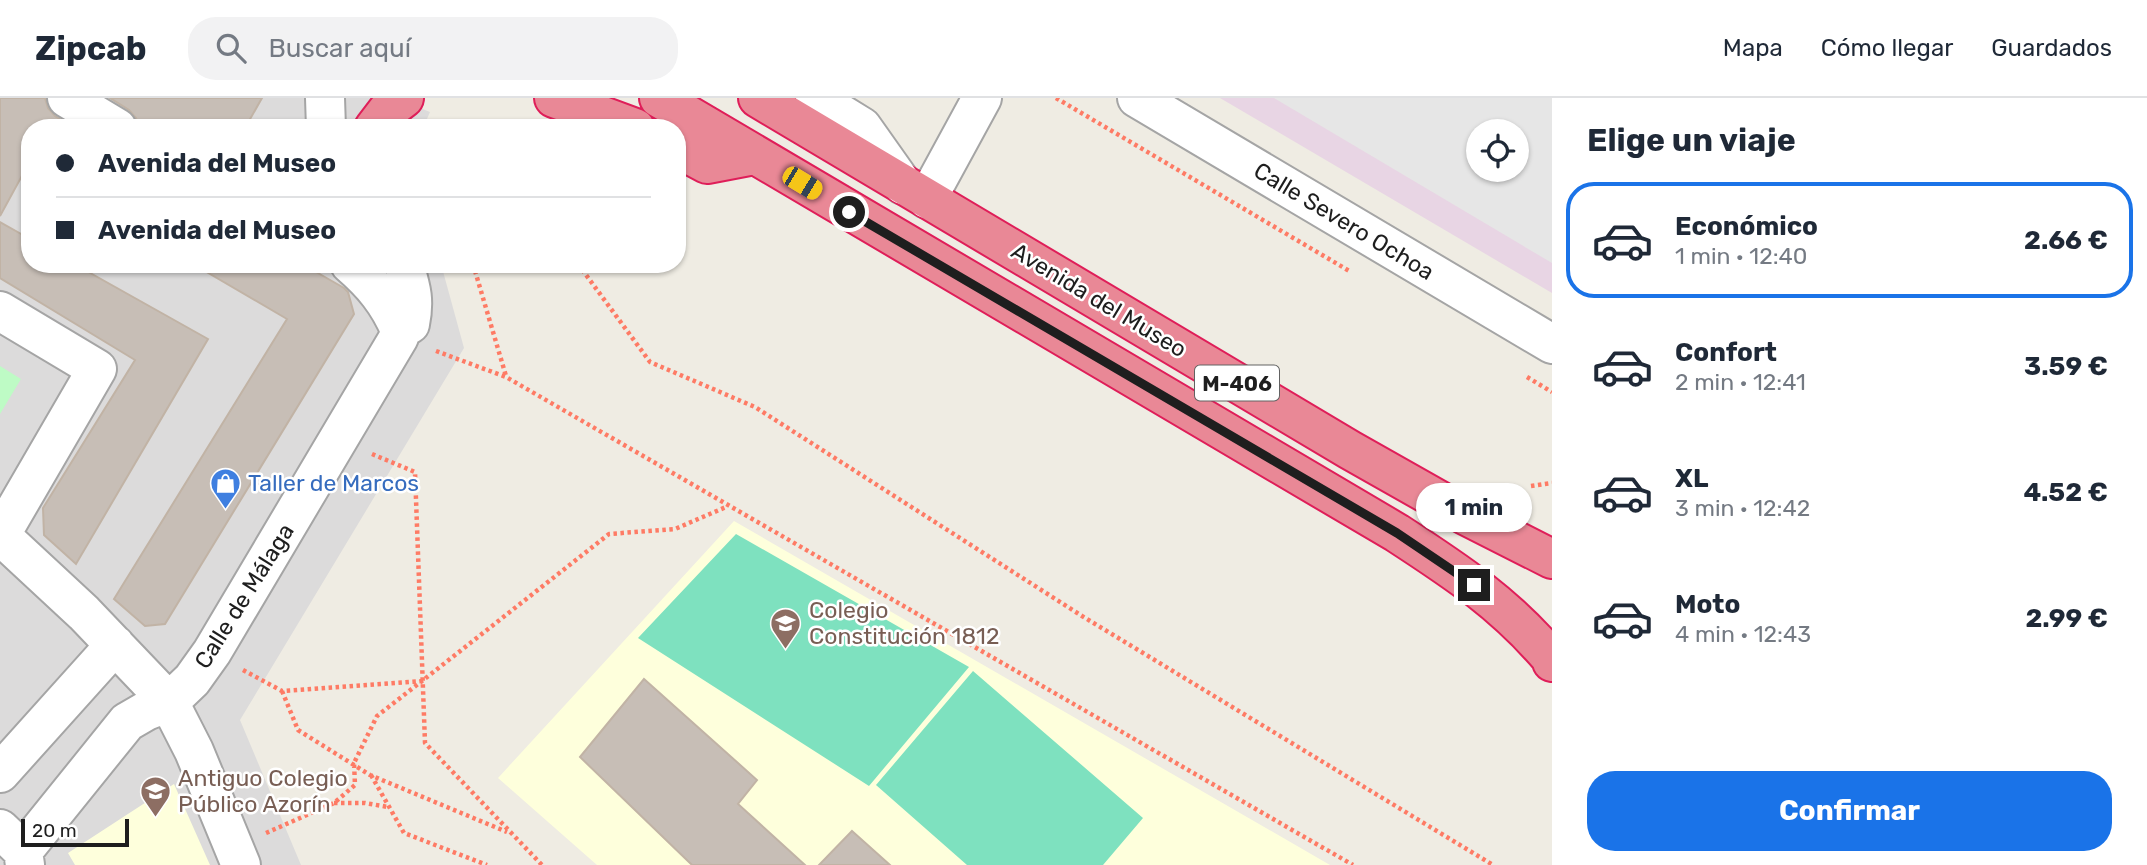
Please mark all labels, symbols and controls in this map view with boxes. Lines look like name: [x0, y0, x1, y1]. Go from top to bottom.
search box: [188, 17, 678, 80]
text: Zipcab: [35, 29, 146, 68]
icon: search: [212, 29, 250, 67]
text: Buscar aquí: [268, 33, 411, 64]
text: Mapa: [1723, 34, 1783, 62]
text: Cómo llegar: [1821, 34, 1953, 62]
text: Guardados: [1991, 34, 2112, 62]
map controls: [1466, 119, 1529, 182]
button: locate: [1466, 119, 1529, 182]
text: Elige un viaje: [1587, 121, 1796, 159]
text: Avenida del Museo: [98, 148, 336, 179]
street label: Calle Severo Ochoa: [1249, 156, 1439, 286]
car: [779, 163, 826, 203]
route start: [833, 196, 865, 228]
icon: car: [1591, 209, 1654, 272]
text: Económico: [1675, 211, 1818, 242]
text: Avenida del Museo: [98, 215, 336, 246]
text: 2.66 €: [2024, 225, 2108, 256]
street label: Avenida del Museo: [1006, 237, 1192, 363]
text: 1 min · 12:40: [1675, 242, 1807, 270]
icon: car: [1591, 335, 1654, 398]
text: Confort: [1675, 337, 1777, 368]
text: 3.59 €: [2024, 351, 2108, 382]
road number: M-406: [1195, 366, 1279, 400]
text: 2 min · 12:41: [1675, 368, 1806, 396]
icon: car: [1591, 461, 1654, 524]
text: XL: [1675, 463, 1708, 494]
shop icon: Taller de Marcos: [208, 466, 242, 510]
place label: Taller de Marcos: [248, 469, 419, 497]
text: 4.52 €: [2023, 477, 2108, 508]
callout: 1 min: [1416, 484, 1532, 532]
text: 1 min: [1445, 493, 1503, 521]
text: 3 min · 12:42: [1675, 494, 1810, 522]
street label: Calle de Málaga: [188, 518, 300, 674]
route end: [1458, 569, 1490, 601]
icon: car: [1591, 587, 1654, 650]
text: Moto: [1675, 589, 1740, 620]
place label: Colegio Constitución 1812: [809, 596, 999, 650]
text: 2.99 €: [2025, 603, 2108, 634]
school or university icon: Colegio Constitución 1812: [769, 606, 803, 650]
text: 4 min · 12:43: [1675, 620, 1811, 648]
place label: Antiguo Colegio Público Azorín: [178, 764, 348, 818]
button: Confirmar: [1587, 771, 2112, 851]
school or university icon: Antiguo Colegio Público Azorín: [138, 774, 172, 818]
scale bar: [21, 816, 130, 848]
text: 20 m: [32, 819, 77, 842]

